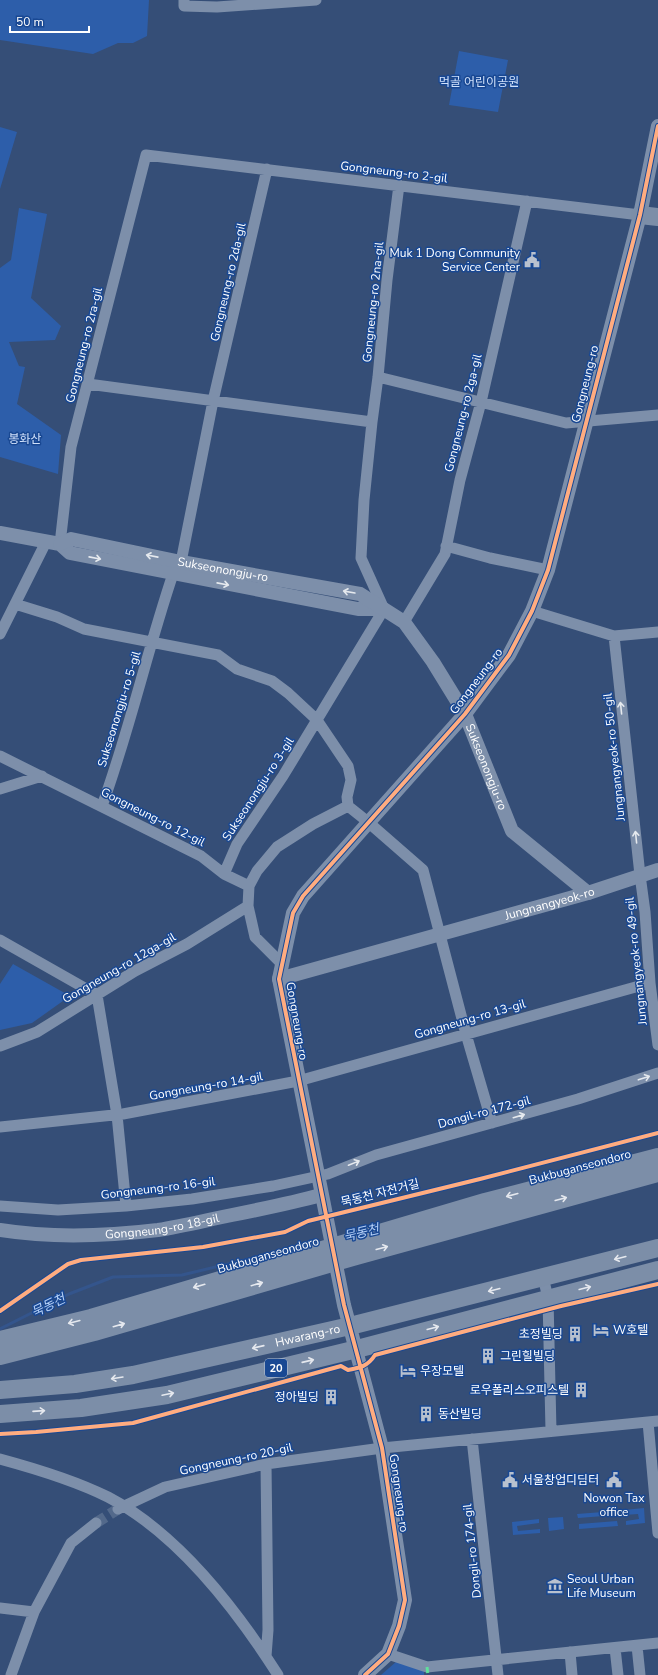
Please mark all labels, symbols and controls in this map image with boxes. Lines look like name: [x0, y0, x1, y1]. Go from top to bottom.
scale bar: [10, 8, 89, 34]
text: 50 m: [16, 14, 44, 30]
park label: 먹골 어린이공원: [439, 74, 519, 90]
street label: Gongneung-ro 2-gil: [339, 157, 449, 187]
street label: Gongneung-ro 2da-gil: [207, 221, 250, 343]
street label: Gongneung-ro 2na-gil: [359, 241, 387, 363]
place label: Muk 1 Dong Community Service Center: [389, 245, 521, 275]
public building icon: Muk 1 Dong Community Service Center: [523, 251, 541, 269]
street label: Gongneung-ro 2ra-gil: [62, 285, 106, 404]
street label: Gongneung-ro: [568, 343, 602, 424]
street label: Gongneung-ro 2ga-gil: [441, 352, 486, 474]
park label: 봉화산: [8, 431, 42, 447]
one-way arrow: [146, 551, 159, 559]
street label: Sukseonongju-ro: [176, 554, 270, 586]
one-way arrow: [88, 555, 101, 563]
one-way arrow: [216, 580, 229, 588]
one-way arrow: [343, 588, 356, 596]
street label: Gongneung-ro: [446, 644, 506, 717]
street label: Sukseonongju-ro 5-gil: [94, 649, 144, 769]
street label: Jungnangyeok-ro 50-gil: [599, 692, 629, 823]
one-way arrow: [618, 701, 625, 714]
street label: Sukseonongju-ro: [462, 721, 511, 813]
street label: Sukseonongju-ro 3-gil: [218, 734, 298, 844]
street label: Gongneung-ro 12-gil: [98, 784, 208, 850]
one-way arrow: [632, 831, 640, 844]
street label: Jungnangyeok-ro: [502, 883, 597, 924]
street label: Jungnangyeok-ro 49-gil: [621, 896, 651, 1027]
street label: Gongneung-ro 12ga-gil: [59, 929, 179, 1007]
street label: Gongneung-ro: [282, 981, 312, 1062]
street label: Gongneung-ro 13-gil: [412, 995, 528, 1043]
street label: Gongneung-ro 14-gil: [148, 1068, 265, 1104]
one-way arrow: [637, 1074, 650, 1081]
street label: Dongil-ro 172-gil: [436, 1092, 532, 1132]
one-way arrow: [512, 1112, 525, 1119]
street label: Bukbuganseondoro: [527, 1146, 633, 1188]
one-way arrow: [348, 1159, 360, 1167]
street label: Gongneung-ro 16-gil: [100, 1173, 217, 1203]
street label: 묵동천 자전거길: [339, 1176, 421, 1210]
one-way arrow: [506, 1192, 519, 1200]
one-way arrow: [555, 1195, 568, 1202]
street label: Gongneung-ro 18-gil: [105, 1210, 221, 1242]
water label: 묵동천: [342, 1220, 382, 1246]
street label: Bukbuganseondoro: [215, 1233, 321, 1277]
one-way arrow: [375, 1244, 388, 1252]
one-way arrow: [614, 1254, 627, 1262]
one-way arrow: [250, 1280, 263, 1288]
one-way arrow: [193, 1283, 206, 1290]
one-way arrow: [579, 1284, 592, 1292]
one-way arrow: [488, 1286, 501, 1294]
water label: 묵동천: [28, 1289, 69, 1322]
one-way arrow: [68, 1319, 81, 1326]
street label: Hwarang-ro: [274, 1320, 342, 1351]
one-way arrow: [112, 1321, 125, 1328]
hotel icon: W호텔: [592, 1321, 610, 1339]
place label: W호텔: [613, 1322, 648, 1338]
one-way arrow: [427, 1324, 440, 1331]
building icon: 초정빌딩: [566, 1325, 584, 1343]
place label: 초정빌딩: [519, 1326, 563, 1342]
one-way arrow: [252, 1344, 265, 1352]
building icon: 그린힐빌딩: [479, 1347, 497, 1365]
place label: 그린힐빌딩: [500, 1348, 555, 1364]
one-way arrow: [301, 1356, 314, 1364]
road number: 20: [265, 1359, 287, 1377]
hotel icon: 우장모텔: [399, 1362, 417, 1380]
place label: 우장모텔: [420, 1363, 464, 1379]
one-way arrow: [111, 1374, 124, 1382]
building icon: 로우폴리스오피스텔: [572, 1381, 590, 1399]
place label: 로우폴리스오피스텔: [470, 1382, 569, 1398]
building icon: 정아빌딩: [322, 1388, 340, 1406]
place label: 정아빌딩: [275, 1389, 319, 1405]
one-way arrow: [161, 1390, 174, 1398]
building icon: 동산빌딩: [417, 1405, 435, 1423]
place label: 동산빌딩: [438, 1406, 482, 1422]
one-way arrow: [32, 1408, 45, 1415]
street label: Gongneung-ro 20-gil: [178, 1439, 294, 1479]
street label: Gongneung-ro: [386, 1453, 412, 1534]
public building icon: 서울창업디딤터: [501, 1471, 519, 1489]
public building icon: Nowon Tax office: [605, 1471, 623, 1489]
place label: 서울창업디딤터: [522, 1472, 599, 1488]
place label: Nowon Tax office: [583, 1490, 645, 1520]
street label: Dongil-ro 174-gil: [459, 1502, 485, 1599]
place label: Seoul Urban Life Museum: [567, 1571, 636, 1601]
museum icon: Seoul Urban Life Museum: [546, 1577, 564, 1595]

